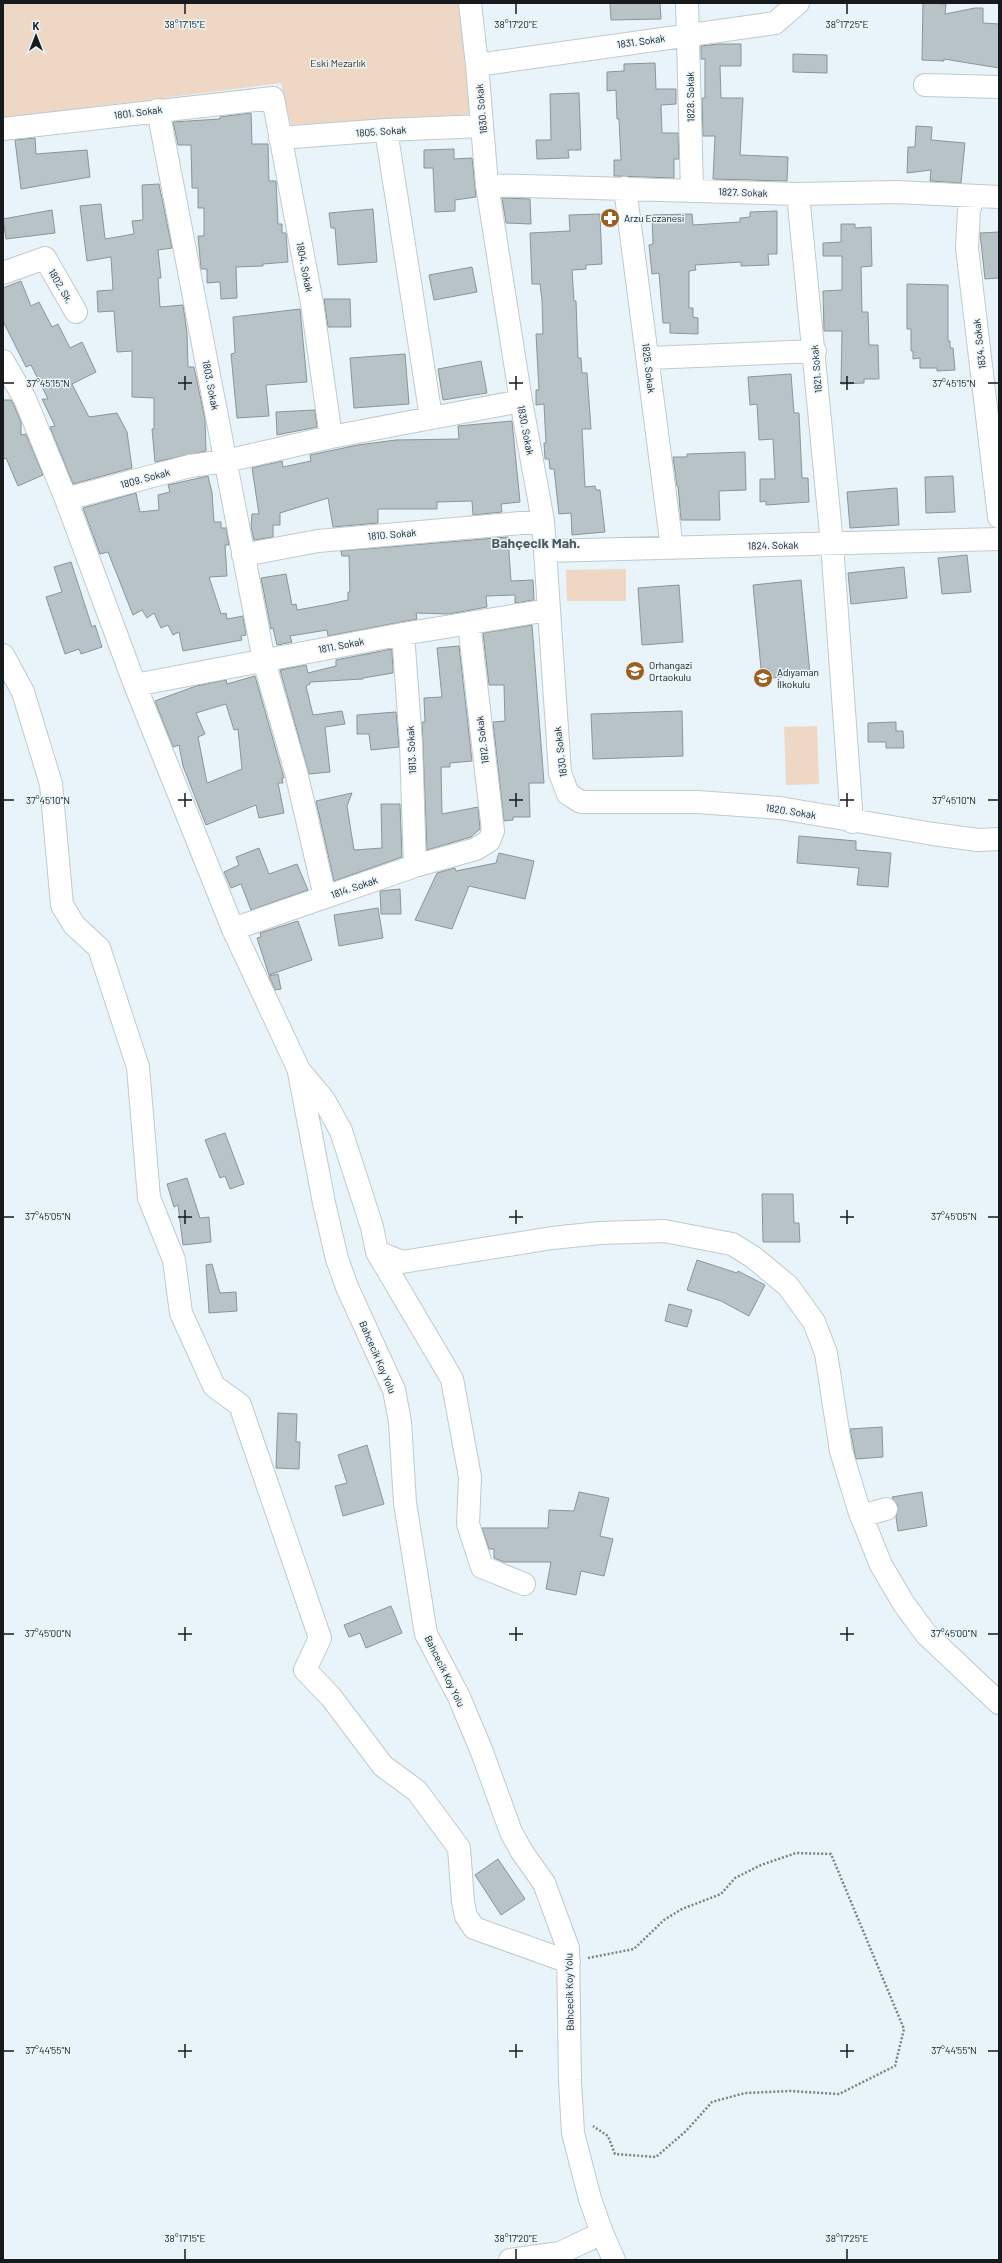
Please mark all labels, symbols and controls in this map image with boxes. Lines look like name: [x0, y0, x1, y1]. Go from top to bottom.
north arrow: [16, 16, 56, 56]
text: 38°17'15"E: [164, 18, 206, 30]
text: 38°17'20"E: [494, 18, 538, 30]
text: 38°17'25"E: [826, 18, 868, 30]
text: K: [33, 19, 40, 32]
street label: 1831. Sokak: [616, 32, 666, 50]
park label: Eski Mezarlık: [310, 57, 366, 69]
street label: 1828. Sokak: [684, 72, 696, 122]
street label: 1830. Sokak: [473, 83, 489, 135]
street label: 1801. Sokak: [113, 103, 163, 121]
street label: 1805. Sokak: [355, 123, 407, 139]
street label: 1827. Sokak: [718, 185, 768, 199]
pharmacy icon: Arzu Eczanesi: [599, 207, 621, 229]
place label: Arzu Eczanesi: [624, 212, 684, 224]
street label: 1804. Sokak: [294, 241, 316, 293]
street label: 1802. Sk.: [46, 266, 76, 306]
street label: 1834. Sokak: [970, 318, 988, 370]
street label: 1825. Sokak: [640, 342, 658, 394]
street label: 1821. Sokak: [808, 344, 824, 394]
street label: 1803. Sokak: [200, 359, 222, 411]
text: 37°45'15"N: [26, 377, 70, 389]
text: 37°45'15"N: [932, 377, 976, 389]
street label: 1830. Sokak: [515, 404, 537, 456]
street label: 1809. Sokak: [119, 466, 171, 490]
street label: 1810. Sokak: [367, 526, 417, 542]
district label: Bahçecik Mah.: [492, 534, 580, 551]
street label: 1824. Sokak: [748, 539, 798, 551]
street label: 1811. Sokak: [317, 635, 365, 655]
place label: Orhangazi Ortaokulu: [649, 659, 692, 683]
school or university icon: Orhangazi Ortaokulu: [624, 660, 646, 682]
place label: Adıyaman İlkokulu: [777, 666, 819, 690]
school or university icon: Adıyaman İlkokulu: [752, 667, 774, 689]
street label: 1812. Sokak: [473, 715, 491, 765]
street label: 1813. Sokak: [404, 726, 418, 774]
street label: 1830. Sokak: [551, 726, 569, 778]
text: 37°45'10"N: [26, 794, 70, 806]
text: 37°45'10"N: [932, 794, 976, 806]
street label: 1820. Sokak: [765, 801, 817, 821]
street label: 1814. Sokak: [329, 873, 379, 901]
text: 37°45'05"N: [25, 1210, 71, 1222]
text: 37°45'05"N: [931, 1210, 977, 1222]
street label: Bahcecik Koy Yolu: [357, 1319, 399, 1395]
text: 37°45'00"N: [25, 1627, 71, 1639]
text: 37°45'00"N: [931, 1627, 977, 1639]
street label: Bahcecik Koy Yolu: [423, 1633, 467, 1709]
street label: Bahcecik Koy Yolu: [562, 1953, 576, 2031]
text: 37°44'55"N: [25, 2044, 71, 2056]
text: 37°44'55"N: [931, 2044, 977, 2056]
text: 38°17'15"E: [164, 2232, 206, 2244]
text: 38°17'20"E: [494, 2232, 538, 2244]
text: 38°17'25"E: [826, 2232, 868, 2244]

